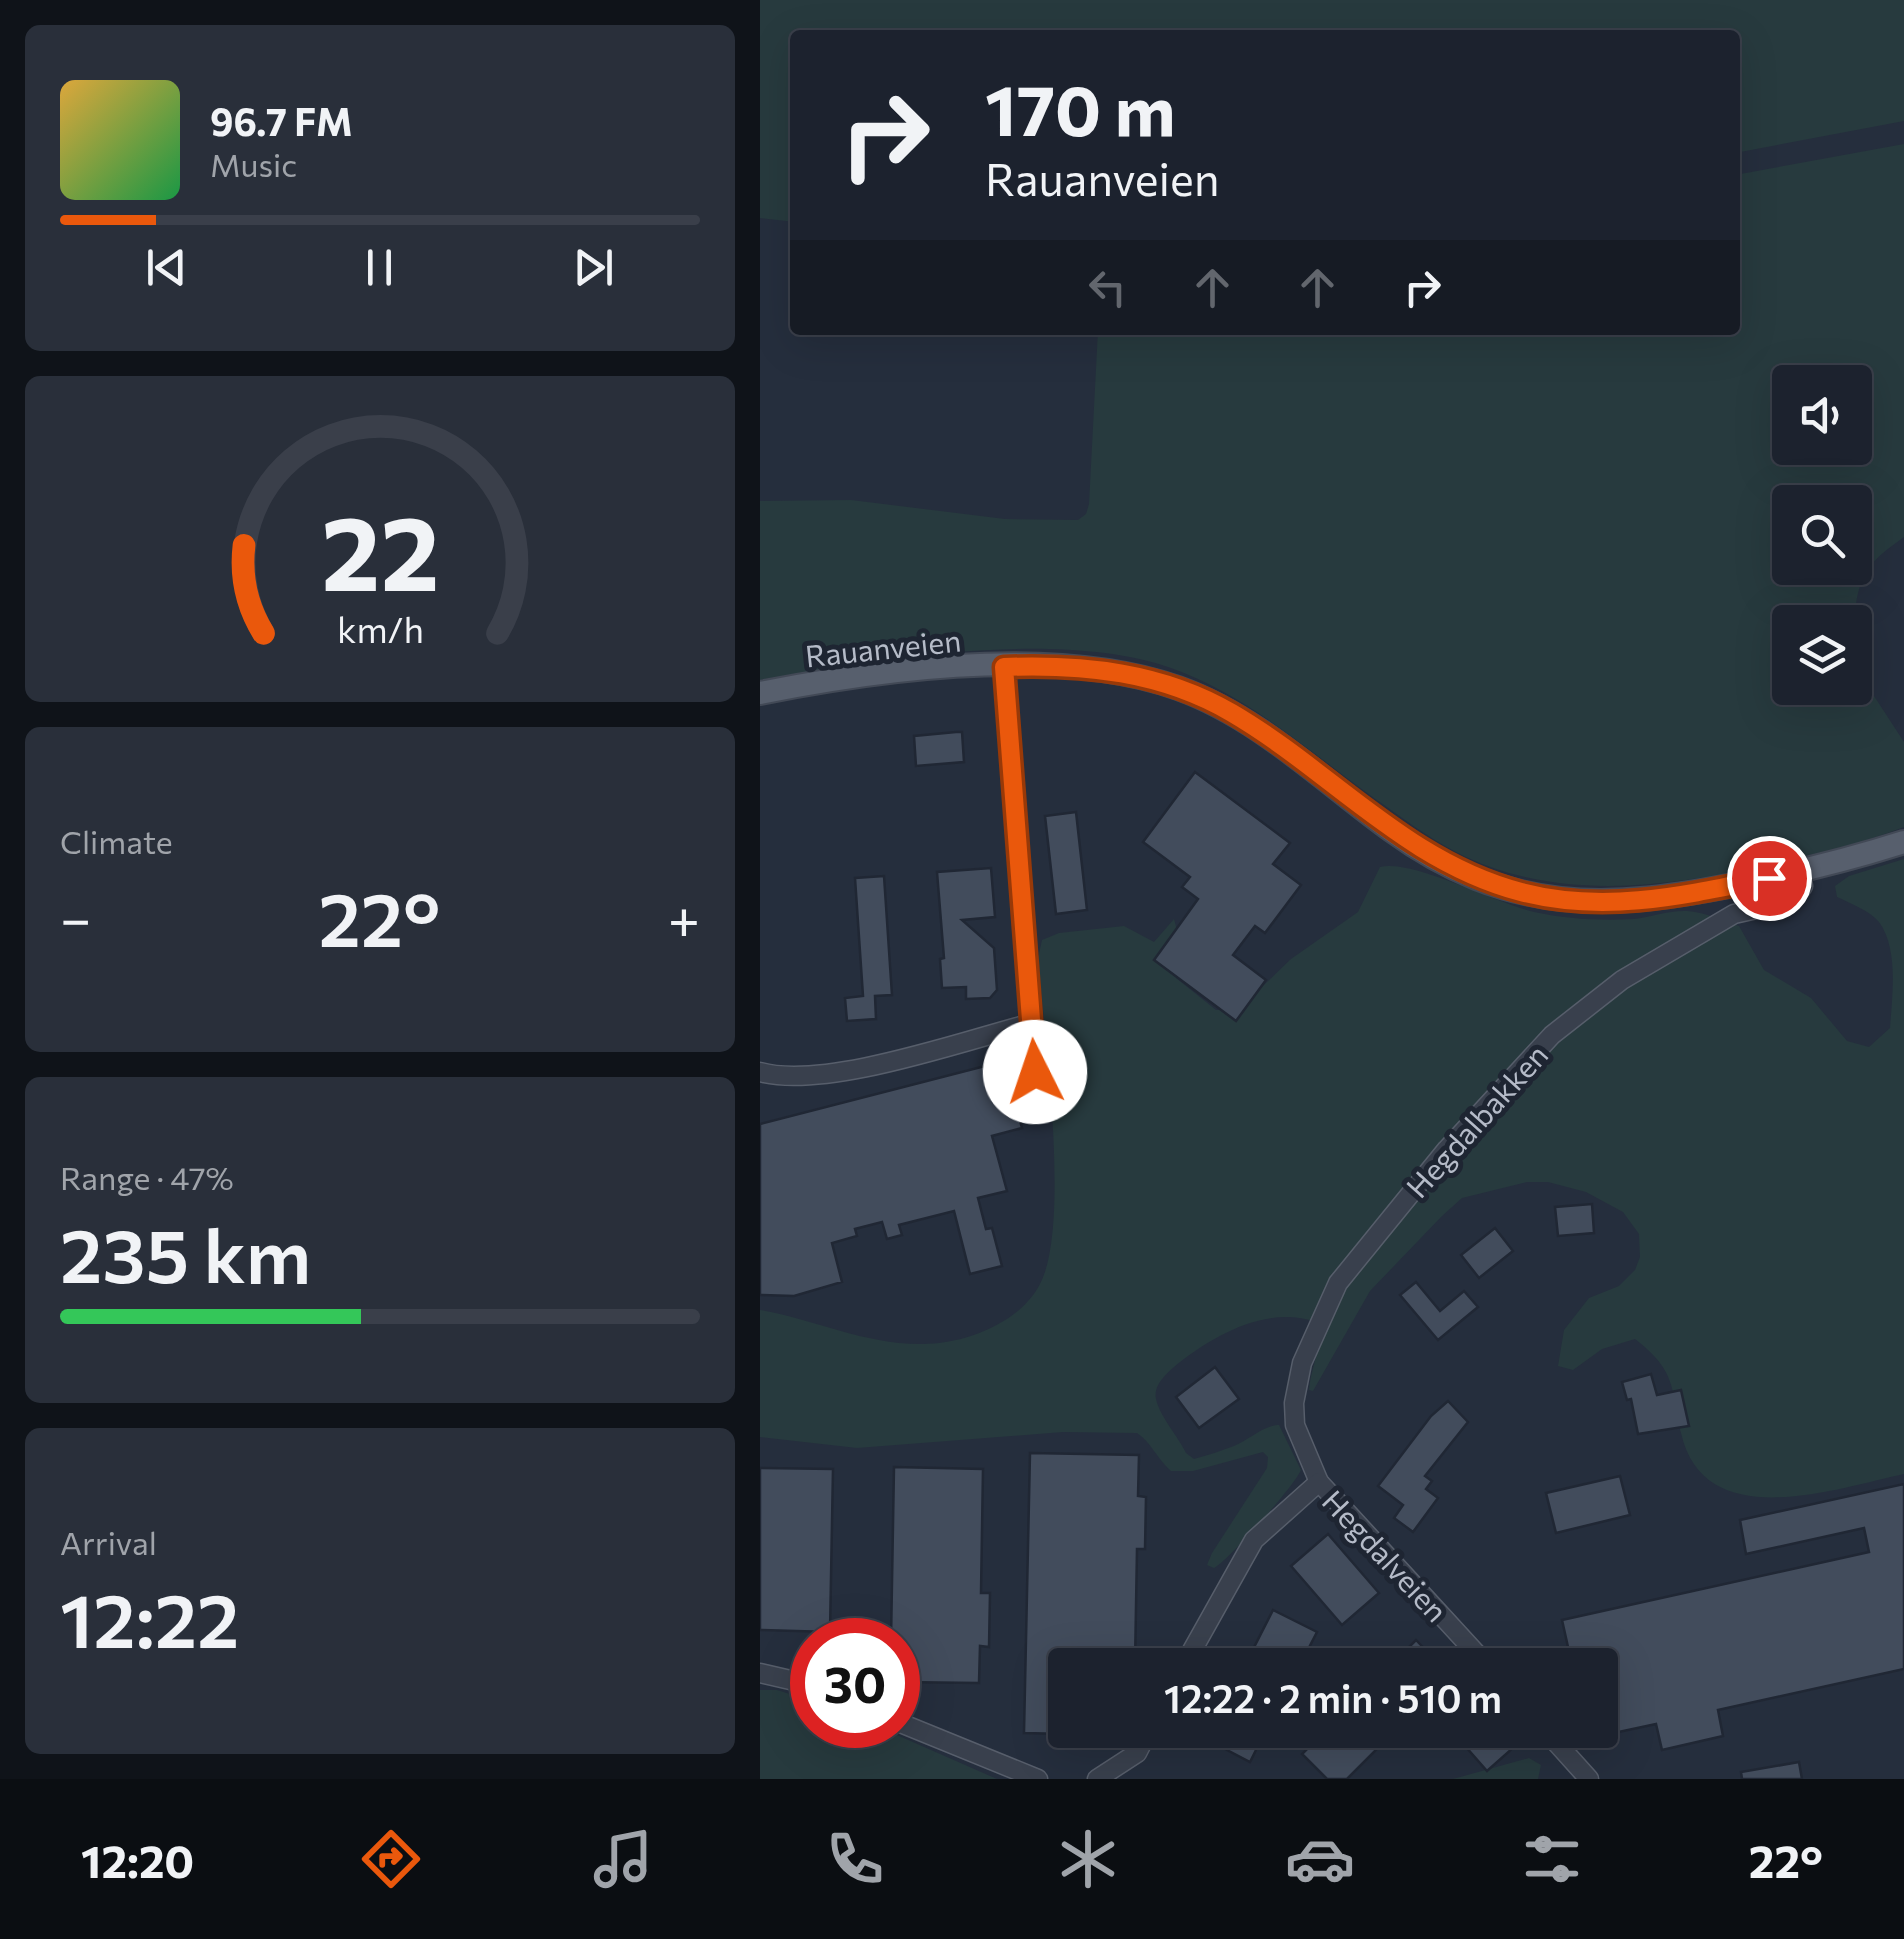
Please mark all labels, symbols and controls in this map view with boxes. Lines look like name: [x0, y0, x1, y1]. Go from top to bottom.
text: 170 m: [985, 65, 1176, 150]
icon: right: [820, 70, 950, 200]
text: 96.7 FM: [210, 97, 353, 144]
text: Music: [210, 144, 297, 184]
text: Rauanveien: [985, 150, 1220, 205]
icon: previous: [139, 240, 194, 295]
icon: pause: [352, 240, 407, 295]
icon: next: [566, 240, 621, 295]
icon: left: [1080, 260, 1135, 315]
icon: ahead: [1185, 260, 1240, 315]
icon: ahead: [1290, 260, 1345, 315]
icon: right: [1395, 260, 1450, 315]
map controls: [1772, 365, 1872, 705]
button: sound: [1772, 365, 1872, 465]
text: 22: [321, 485, 439, 612]
button: search: [1772, 485, 1872, 585]
button: layers: [1772, 605, 1872, 705]
text: km/h: [337, 607, 423, 650]
street label: Rauanveien: [803, 620, 963, 674]
text: Climate: [60, 821, 173, 861]
pin: [1727, 836, 1812, 921]
icon: arrive: [1742, 851, 1797, 906]
text: 22°: [318, 871, 440, 962]
text: −: [60, 883, 91, 950]
text: +: [668, 883, 700, 950]
position arrow: [983, 1020, 1087, 1124]
street label: Hegdalbakken: [1398, 1036, 1554, 1204]
text: Range · 47%: [60, 1157, 234, 1197]
text: 235 km: [60, 1207, 311, 1298]
street label: Hegdalveien: [1316, 1482, 1456, 1628]
text: Arrival: [60, 1522, 157, 1562]
text: 12:22: [60, 1572, 239, 1663]
speed limit sign: 30: [790, 1618, 920, 1748]
text: 12:22 · 2 min · 510 m: [1164, 1674, 1502, 1721]
icon: directions: [356, 1824, 426, 1894]
icon: music: [588, 1824, 658, 1894]
icon: phone: [820, 1824, 890, 1894]
icon: climate: [1053, 1824, 1123, 1894]
icon: car: [1285, 1824, 1355, 1894]
icon: filters: [1517, 1824, 1587, 1894]
text: 12:20: [81, 1832, 194, 1887]
text: 22°: [1749, 1832, 1823, 1887]

